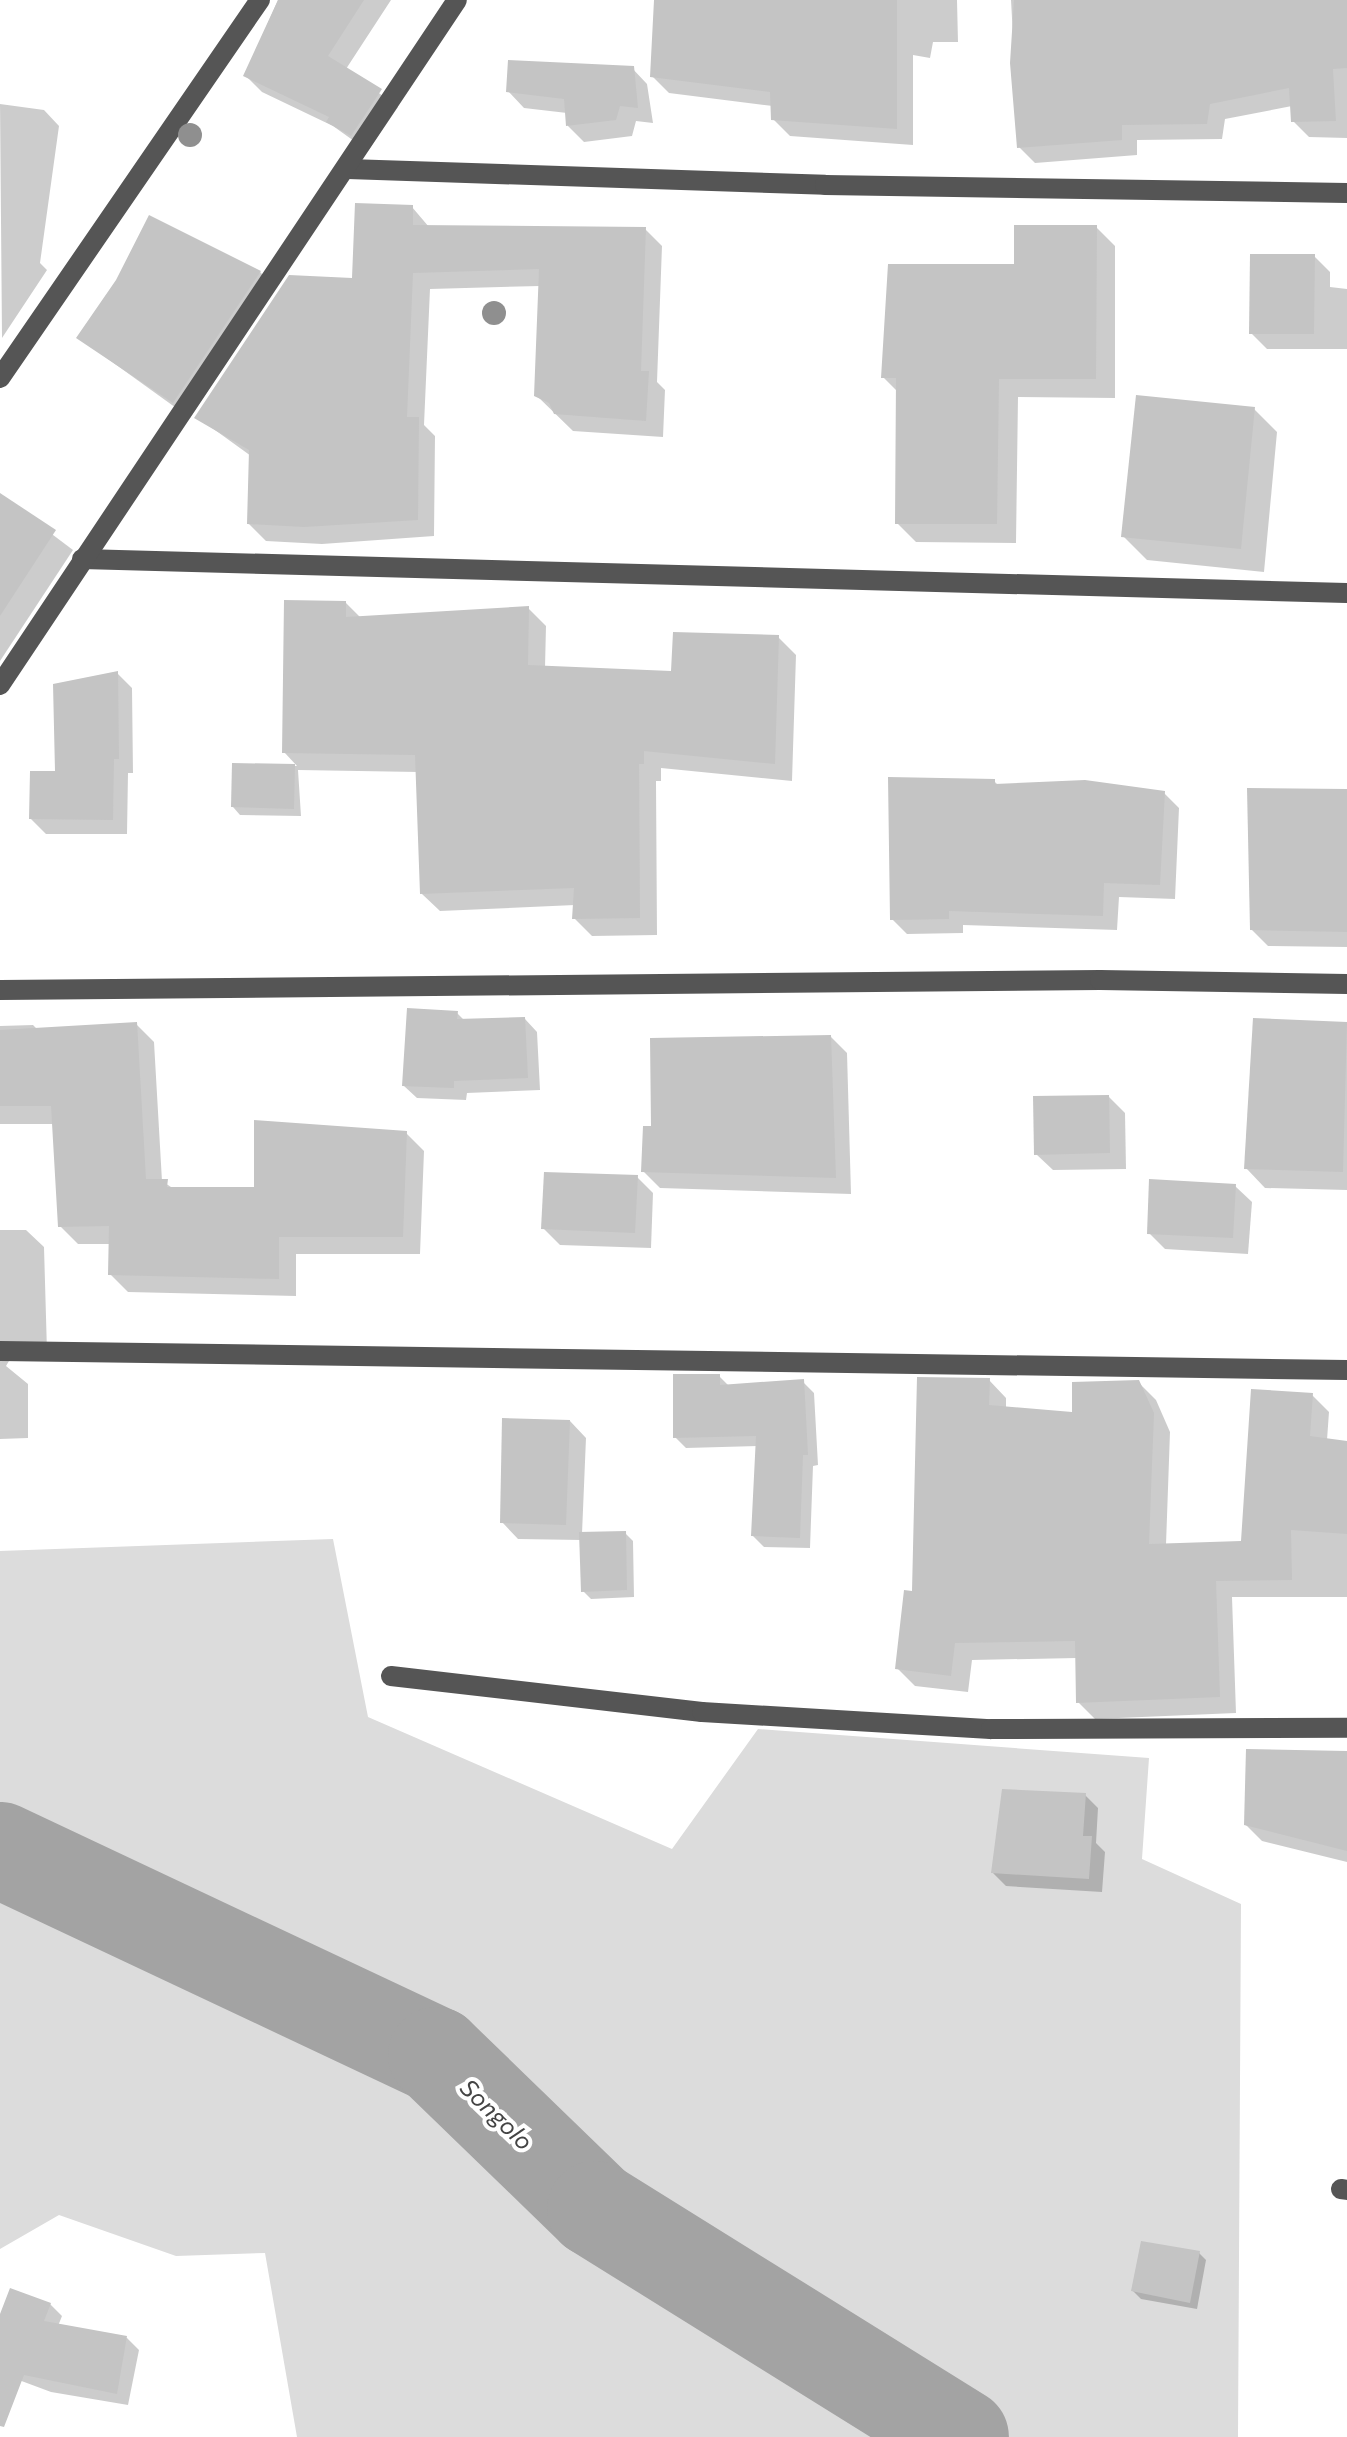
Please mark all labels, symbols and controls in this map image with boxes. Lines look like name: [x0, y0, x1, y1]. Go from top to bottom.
water label: Songolo: [455, 2072, 539, 2156]

